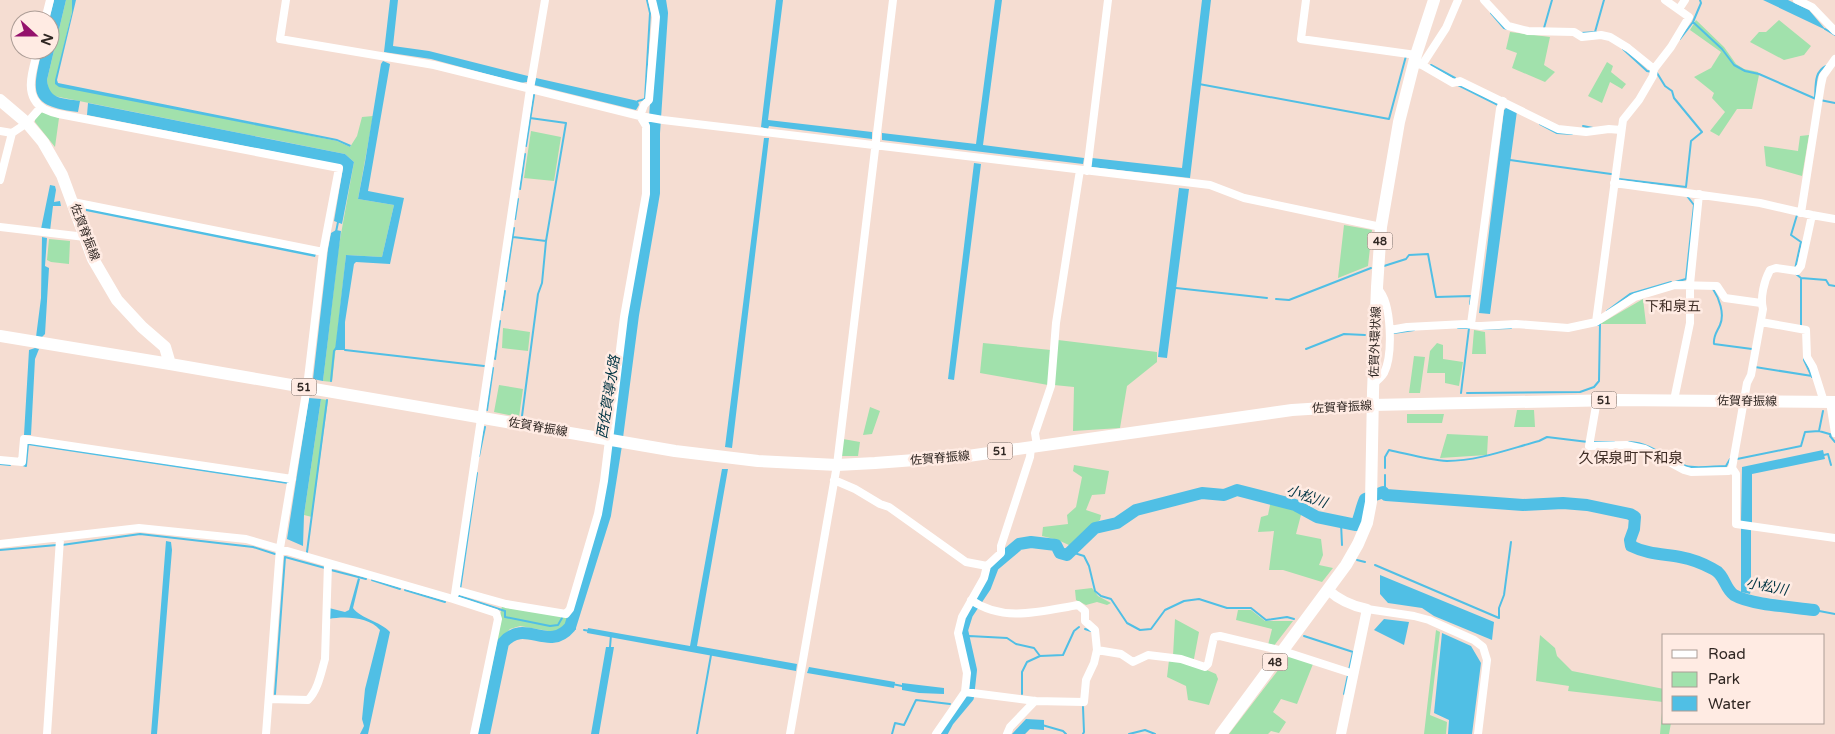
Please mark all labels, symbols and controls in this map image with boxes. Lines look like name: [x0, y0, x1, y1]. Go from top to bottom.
north arrow: [10, 10, 60, 60]
text: N: [37, 31, 57, 48]
street label: 佐賀脊振線: [68, 201, 102, 263]
road number: 48: [1368, 232, 1392, 250]
district label: 下和泉五: [1645, 298, 1701, 315]
street label: 佐賀外環状線: [1367, 306, 1383, 378]
water label: 西佐賀導水路: [594, 353, 624, 440]
road number: 51: [292, 378, 316, 396]
road number: 51: [1592, 392, 1616, 408]
street label: 佐賀脊振線: [1717, 393, 1777, 409]
street label: 佐賀脊振線: [1312, 398, 1372, 416]
street label: 佐賀脊振線: [507, 415, 569, 439]
road number: 51: [988, 442, 1012, 460]
street label: 佐賀脊振線: [909, 448, 971, 468]
district label: 久保泉町下和泉: [1578, 449, 1684, 467]
water label: 小松川: [1284, 481, 1331, 512]
water label: 小松川: [1745, 574, 1791, 599]
legend: [1662, 634, 1825, 724]
text: Road: [1708, 645, 1746, 663]
road number: 48: [1262, 654, 1288, 670]
text: Park: [1708, 670, 1740, 688]
text: Water: [1708, 695, 1751, 713]

